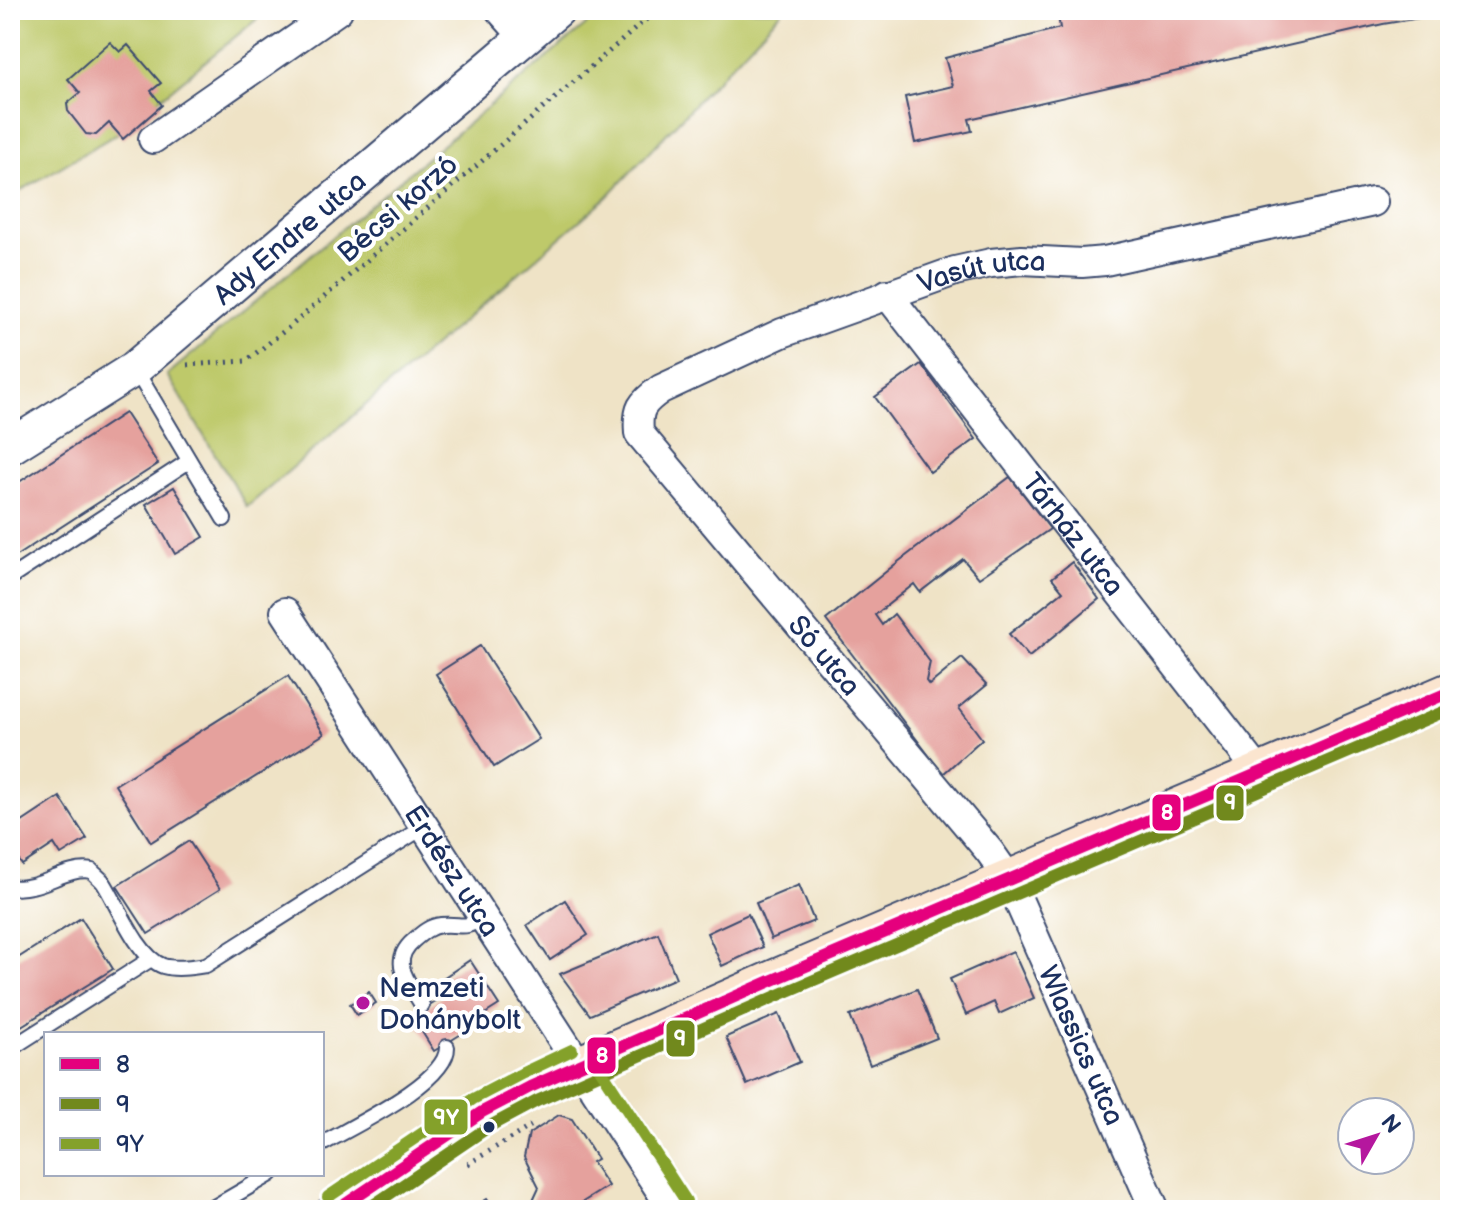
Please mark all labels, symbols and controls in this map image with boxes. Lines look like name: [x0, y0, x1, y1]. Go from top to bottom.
street label: Bécsi korzó: [331, 148, 465, 270]
street label: Ady Endre utca: [207, 165, 373, 312]
street label: Vasút utca: [913, 245, 1047, 301]
street label: Tárház utca: [1015, 467, 1131, 603]
street label: Só utca: [781, 609, 867, 703]
line badge: 9: [1215, 784, 1245, 822]
text: 9: [1224, 790, 1236, 817]
line badge: 8: [1151, 793, 1182, 832]
street label: Erdész utca: [397, 799, 506, 943]
text: 8: [1160, 800, 1174, 827]
street label: Wlassics utca: [1031, 961, 1130, 1130]
place label: Nemzeti Dohánybolt: [379, 972, 522, 1037]
marker: Nemzeti Dohánybolt: [354, 994, 372, 1012]
line badge: 9: [665, 1019, 696, 1058]
text: 9: [674, 1026, 686, 1053]
legend: [44, 1032, 324, 1176]
line badge: 8: [586, 1036, 617, 1075]
text: 8: [595, 1043, 609, 1070]
text: 8: [116, 1050, 130, 1079]
text: 9: [116, 1090, 130, 1119]
north arrow: [1336, 1096, 1416, 1176]
line badge: 9Y: [423, 1098, 469, 1136]
text: 9Y: [433, 1105, 460, 1132]
text: N: [1375, 1109, 1406, 1139]
unlabelled marker: [481, 1119, 497, 1135]
text: 9Y: [116, 1130, 145, 1159]

